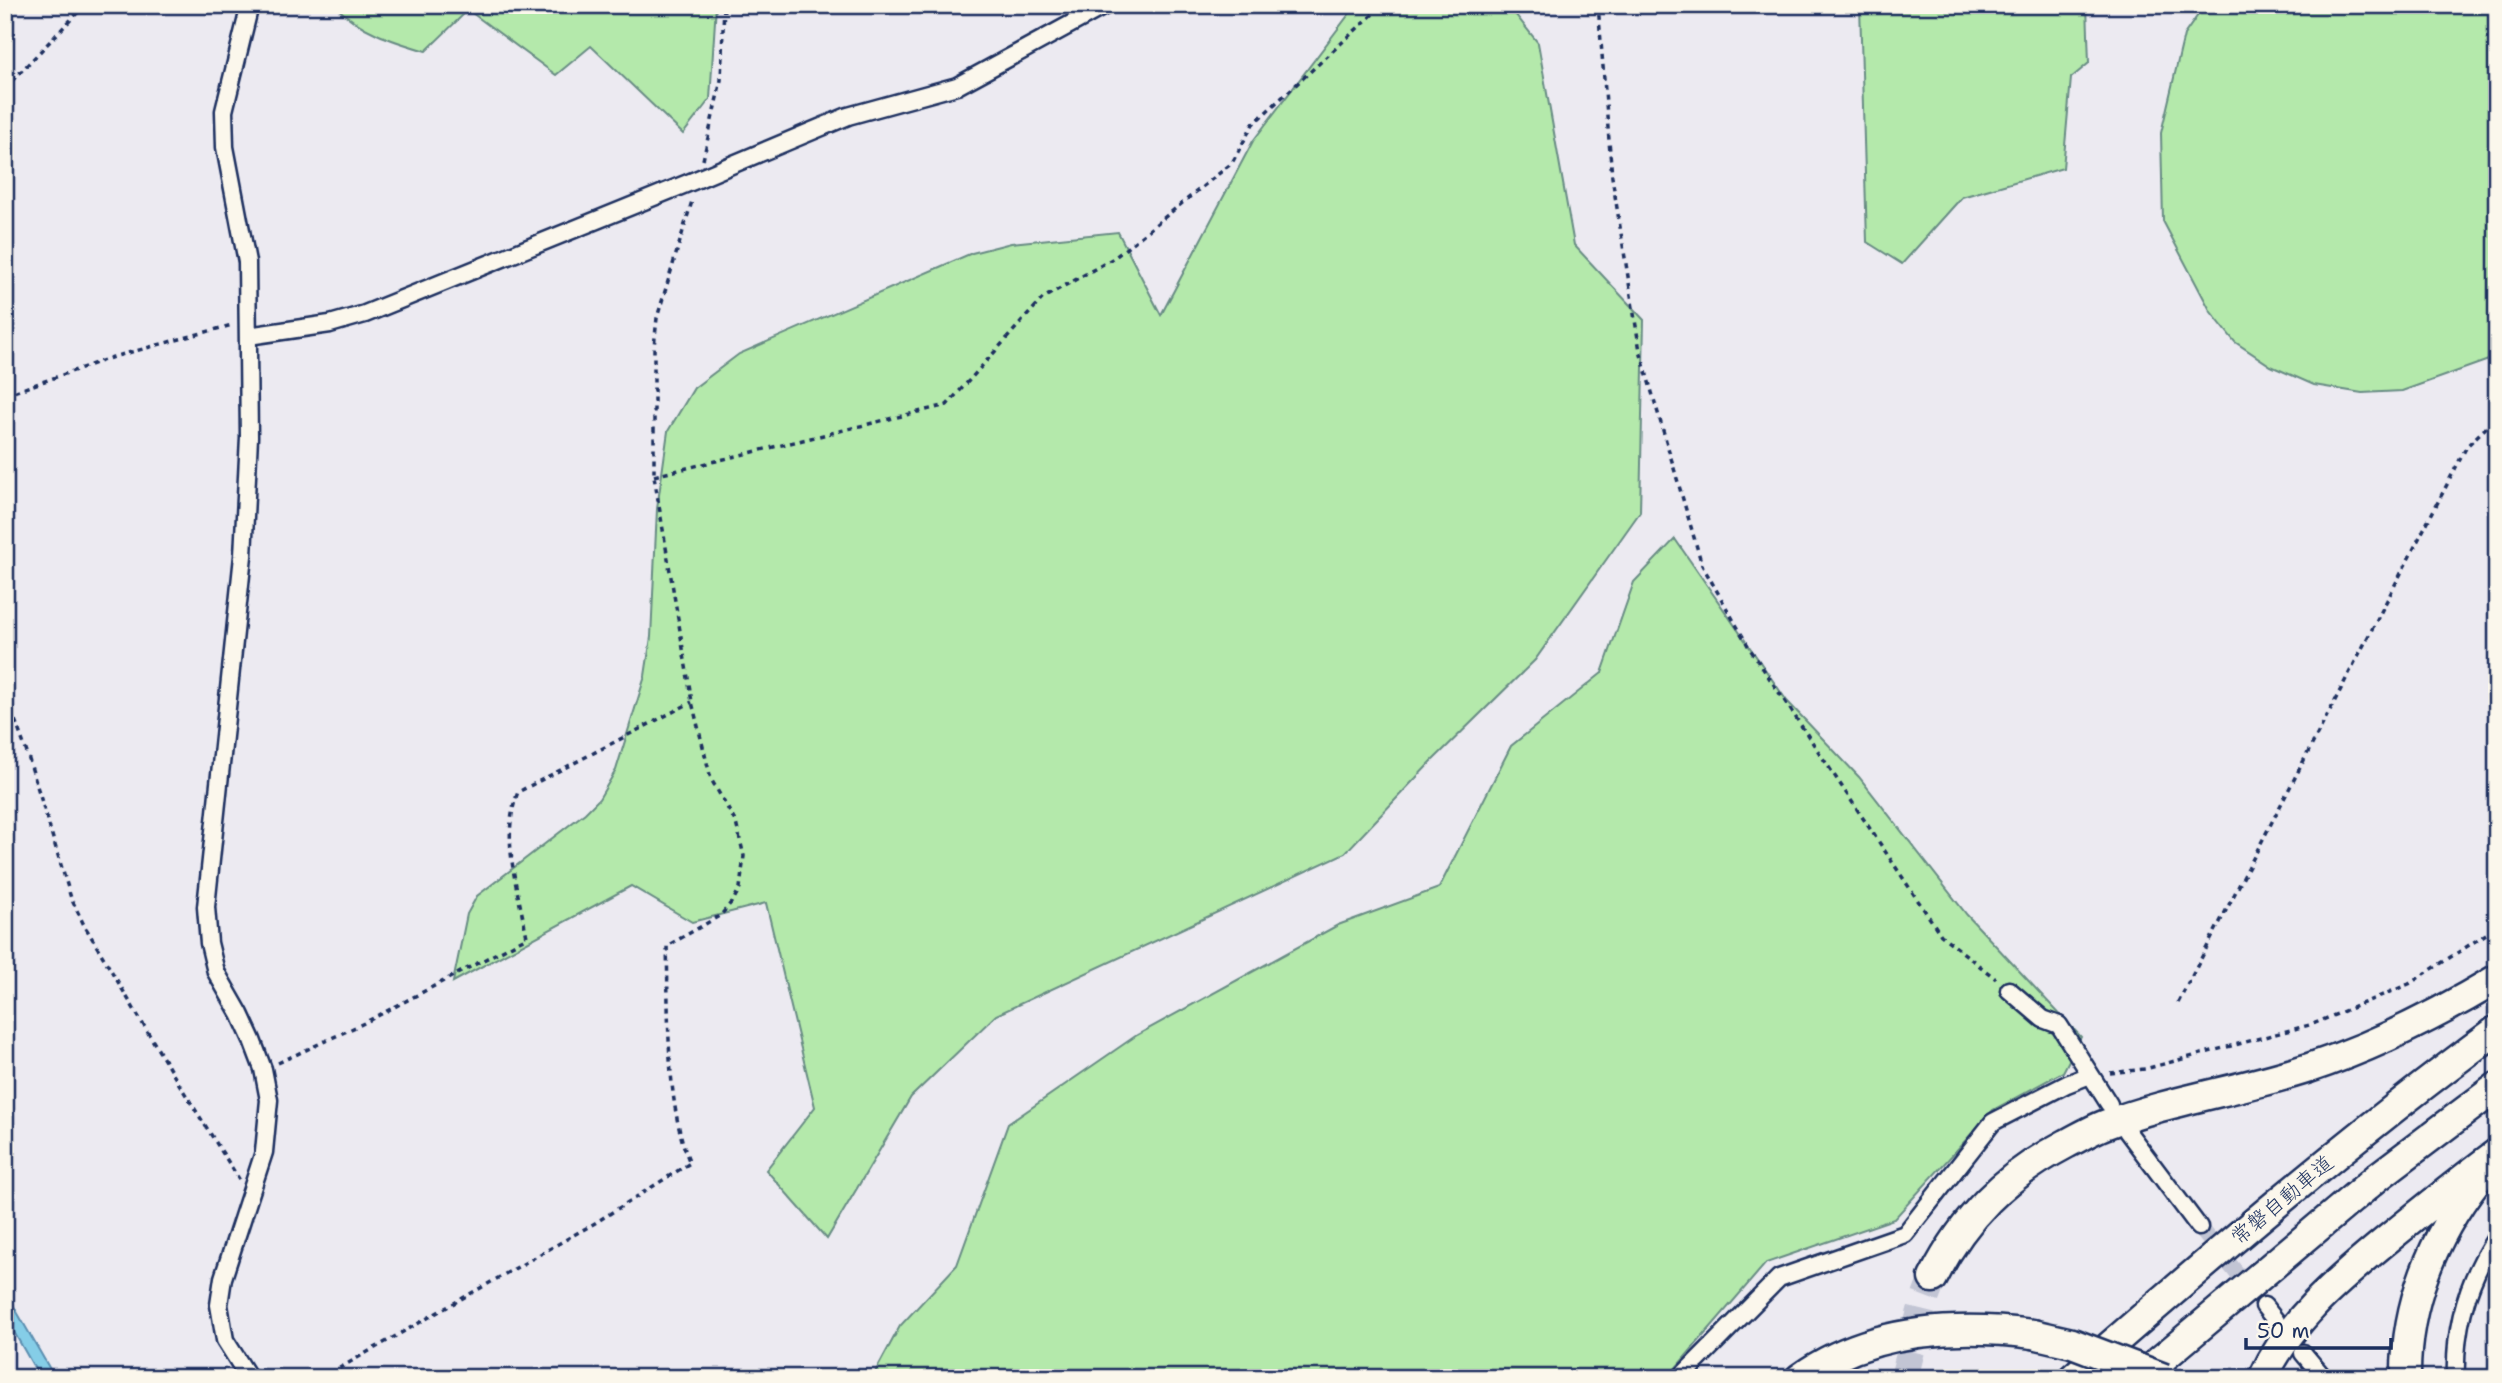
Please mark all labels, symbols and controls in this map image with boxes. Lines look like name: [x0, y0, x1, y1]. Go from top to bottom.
street label: 常磐自動車道: [2225, 1149, 2339, 1251]
scale bar: [2246, 1306, 2392, 1350]
text: 50 m: [2257, 1317, 2310, 1345]

